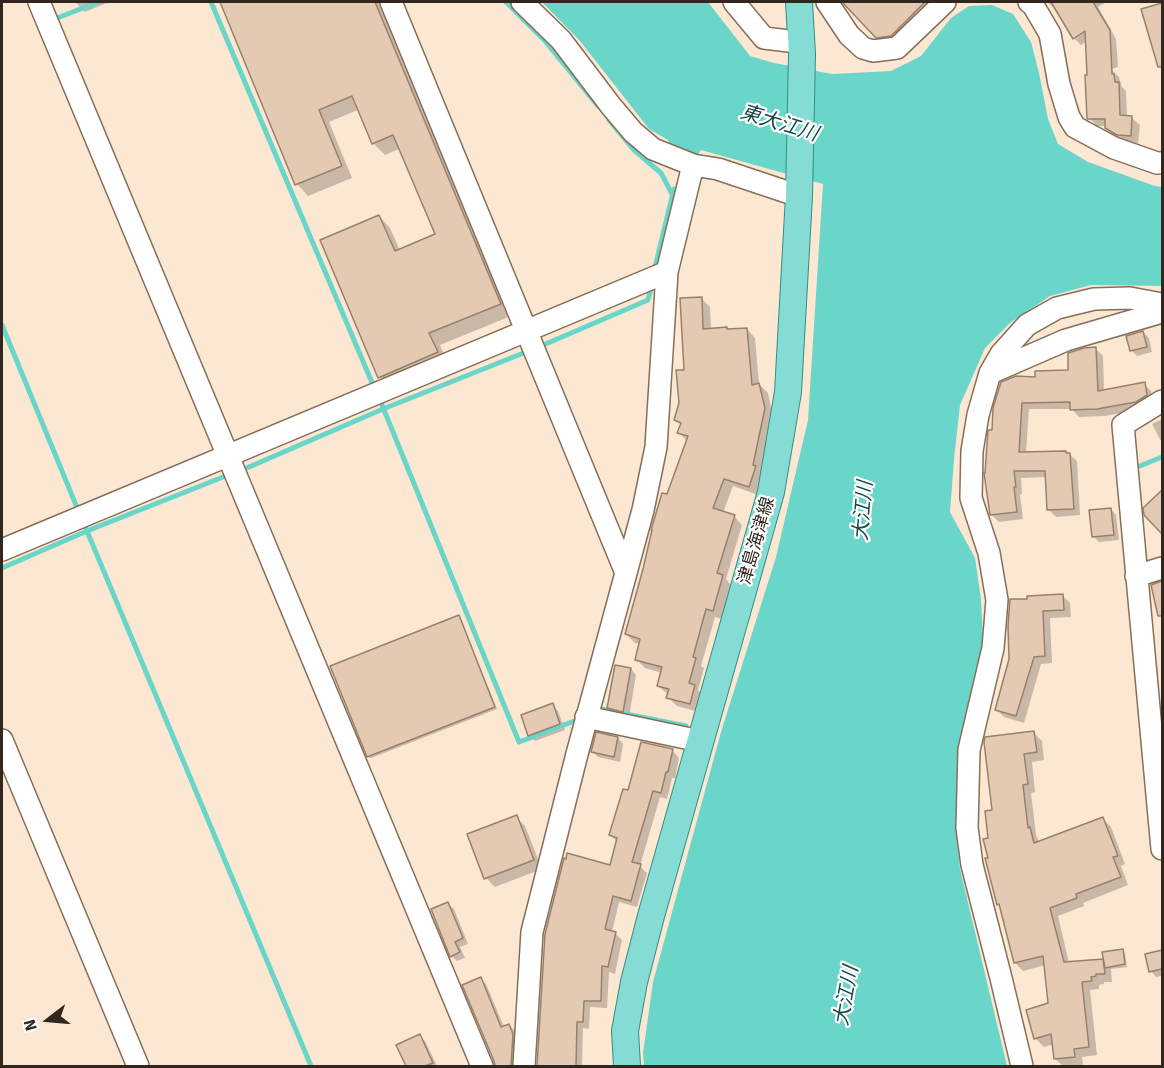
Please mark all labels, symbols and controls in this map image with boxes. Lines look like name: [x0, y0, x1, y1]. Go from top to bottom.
water label: 東大江川: [737, 101, 821, 147]
water label: 大江川: [849, 480, 879, 542]
street label: 津島海津線: [734, 495, 780, 587]
water label: 大江川: [830, 964, 864, 1028]
north arrow: [18, 990, 78, 1050]
text: N: [20, 1017, 42, 1033]

